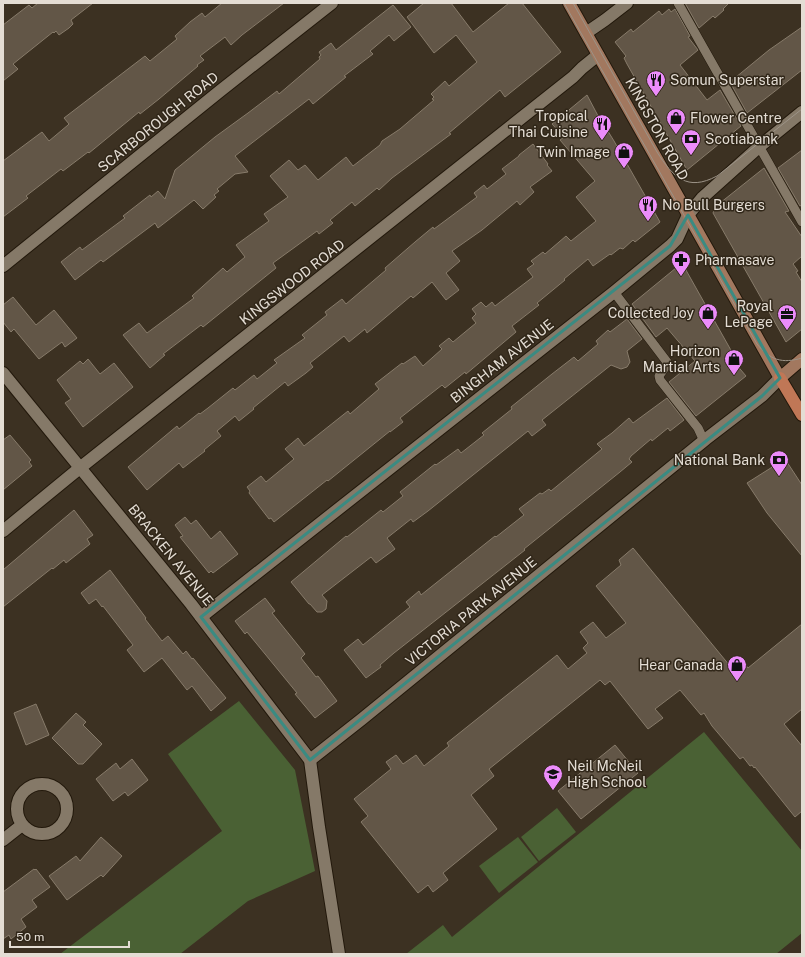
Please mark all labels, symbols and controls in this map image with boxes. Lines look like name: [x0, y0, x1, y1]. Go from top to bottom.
street label: SCARBOROUGH ROAD: [95, 69, 221, 175]
restaurant icon: Somun Superstar: [645, 69, 667, 97]
place label: Somun Superstar: [670, 72, 784, 88]
street label: KINGSTON ROAD: [622, 75, 692, 183]
shop icon: Flower Centre: [665, 107, 687, 135]
place label: Tropical Thai Cuisine: [509, 108, 588, 140]
place label: Flower Centre: [690, 110, 782, 126]
restaurant icon: Tropical Thai Cuisine: [591, 113, 613, 141]
bank icon: Scotiabank: [680, 128, 702, 156]
place label: Scotiabank: [705, 131, 778, 147]
shop icon: Twin Image: [613, 141, 635, 169]
place label: Twin Image: [536, 144, 610, 160]
restaurant icon: No Bull Burgers: [637, 194, 659, 222]
place label: No Bull Burgers: [662, 197, 765, 213]
street label: KINGSWOOD ROAD: [236, 236, 348, 328]
pharmacy icon: Pharmasave: [670, 249, 692, 277]
place label: Pharmasave: [695, 252, 774, 268]
place label: Royal LePage: [724, 298, 773, 330]
shop icon: Collected Joy: [697, 302, 719, 330]
office icon: Royal LePage: [776, 303, 798, 331]
place label: Collected Joy: [608, 305, 694, 321]
street label: BINGHAM AVENUE: [447, 316, 557, 406]
place label: Horizon Martial Arts: [643, 343, 720, 375]
shop icon: Horizon Martial Arts: [723, 348, 745, 376]
bank icon: National Bank: [768, 449, 790, 477]
place label: National Bank: [674, 452, 765, 468]
street label: BRACKEN AVENUE: [125, 501, 217, 609]
street label: VICTORIA PARK AVENUE: [402, 553, 540, 669]
shop icon: Hear Canada: [726, 654, 748, 682]
place label: Hear Canada: [639, 657, 723, 673]
place label: Neil McNeil High School: [567, 758, 646, 790]
school or university icon: Neil McNeil High School: [542, 763, 564, 791]
scale bar: [10, 923, 129, 949]
text: 50 m: [16, 930, 44, 944]

